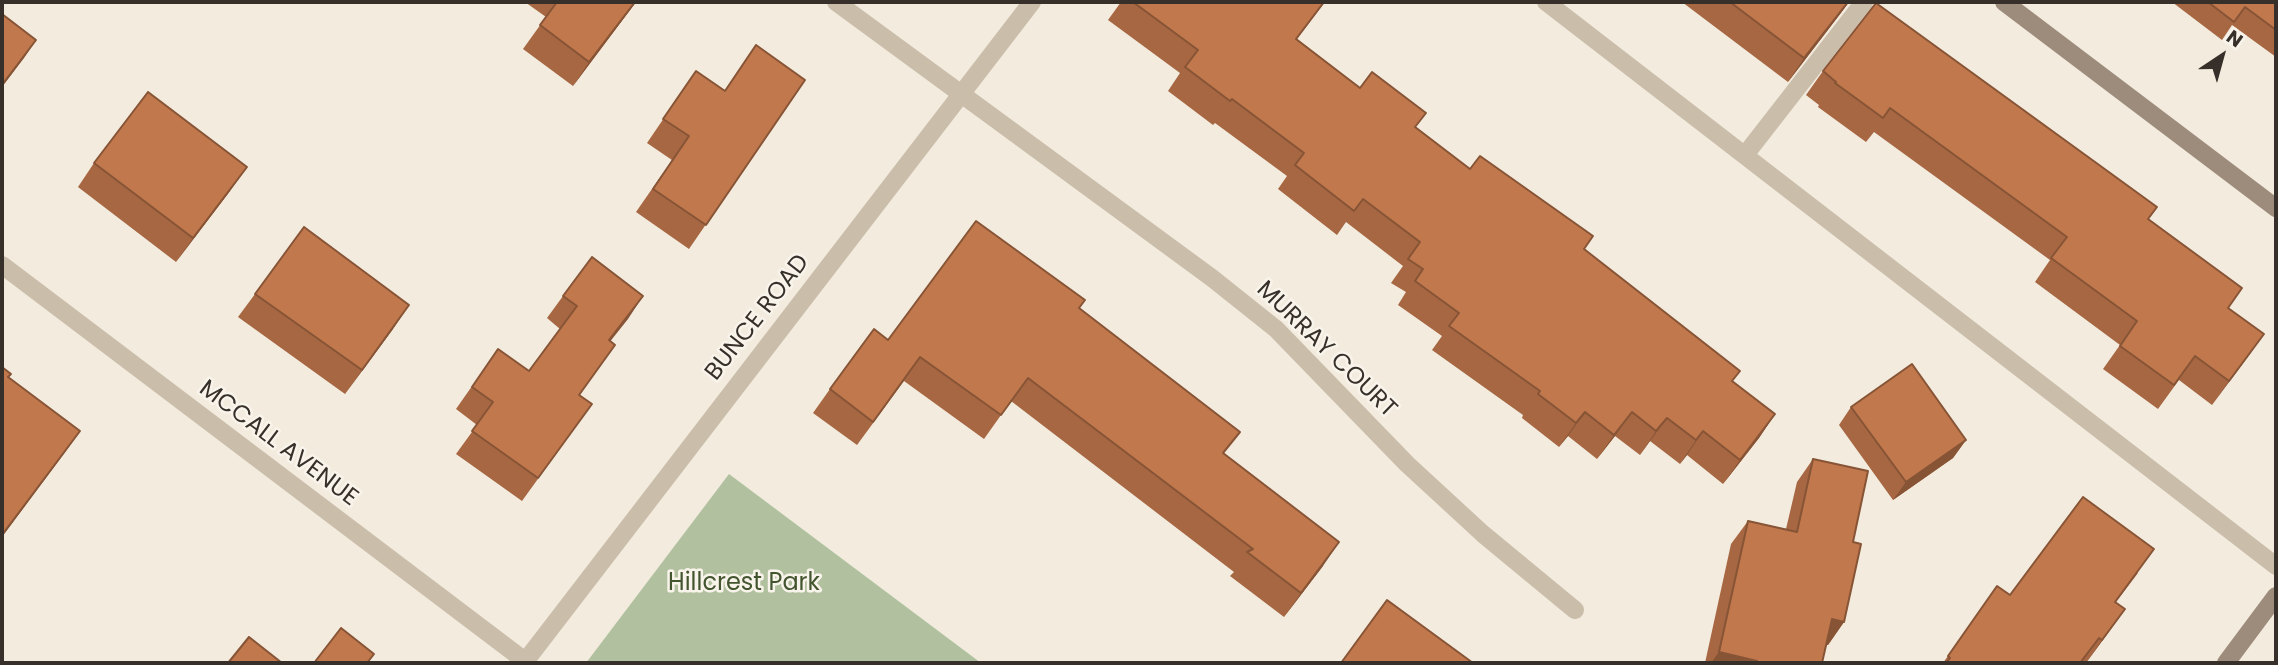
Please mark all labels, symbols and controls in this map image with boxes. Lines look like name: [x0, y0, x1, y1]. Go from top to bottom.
north arrow: [2187, 21, 2257, 91]
text: N: [2221, 23, 2248, 54]
street label: BUNCE ROAD: [700, 249, 816, 387]
street label: MURRAY COURT: [1250, 276, 1402, 424]
street label: MCCALL AVENUE: [193, 375, 363, 513]
park label: Hillcrest Park: [668, 570, 820, 598]

